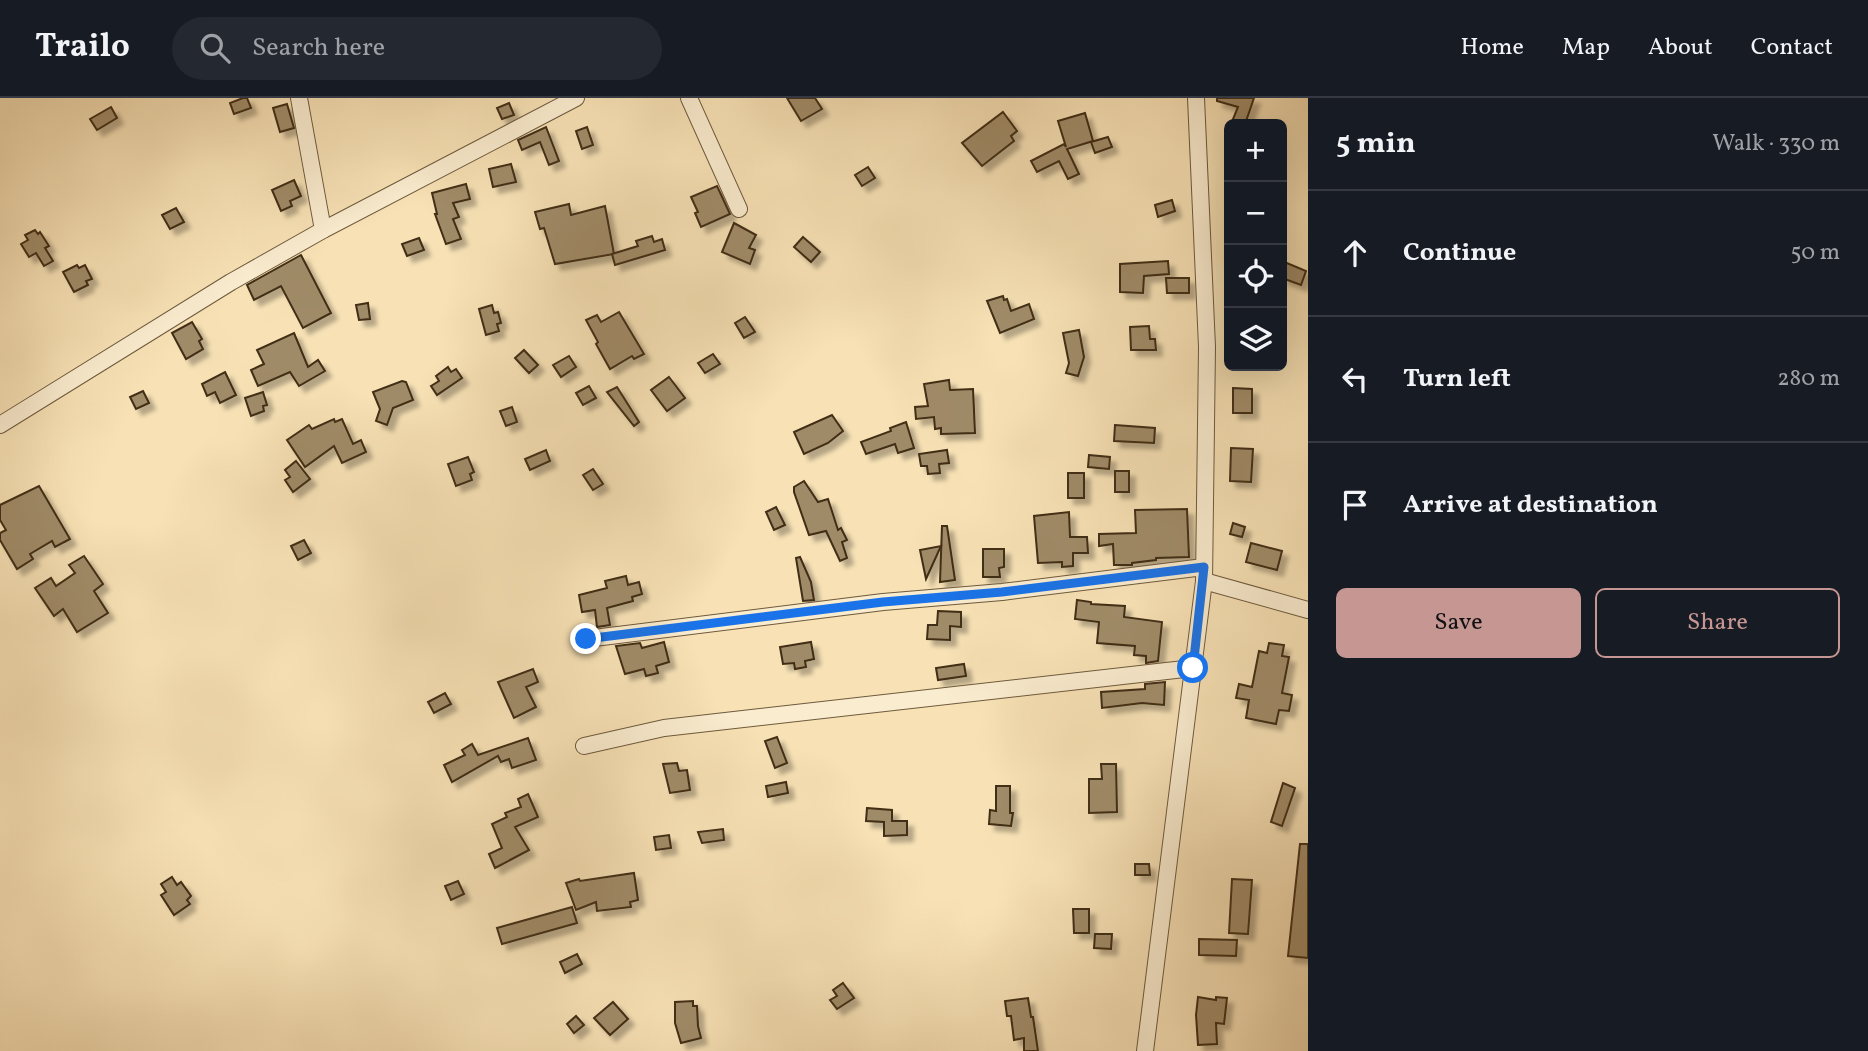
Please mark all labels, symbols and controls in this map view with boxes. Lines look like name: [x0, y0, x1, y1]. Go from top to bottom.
search box: [172, 17, 662, 80]
text: Trailo: [35, 25, 130, 71]
icon: search: [196, 29, 234, 67]
text: Search here: [252, 30, 385, 66]
text: Home: [1460, 31, 1524, 65]
text: Map: [1562, 31, 1610, 65]
text: About: [1648, 31, 1713, 65]
text: Contact: [1751, 31, 1833, 65]
map controls: [1224, 119, 1287, 371]
button: +: [1224, 119, 1287, 182]
text: 5 min: [1336, 123, 1416, 165]
text: Walk · 330 m: [1712, 128, 1840, 160]
button: −: [1224, 182, 1287, 245]
icon: ahead: [1336, 234, 1374, 272]
text: Continue: [1403, 235, 1516, 271]
text: 50 m: [1791, 237, 1840, 269]
button: locate: [1224, 245, 1287, 308]
button: layers: [1224, 308, 1287, 371]
icon: left: [1336, 360, 1374, 398]
text: Turn left: [1403, 361, 1511, 397]
text: 280 m: [1777, 363, 1840, 395]
icon: arrive: [1336, 486, 1374, 524]
text: Arrive at destination: [1403, 487, 1658, 523]
button: Save: [1336, 588, 1581, 658]
button: Share: [1595, 588, 1840, 658]
route end: [570, 623, 601, 654]
route start: [1177, 652, 1208, 683]

